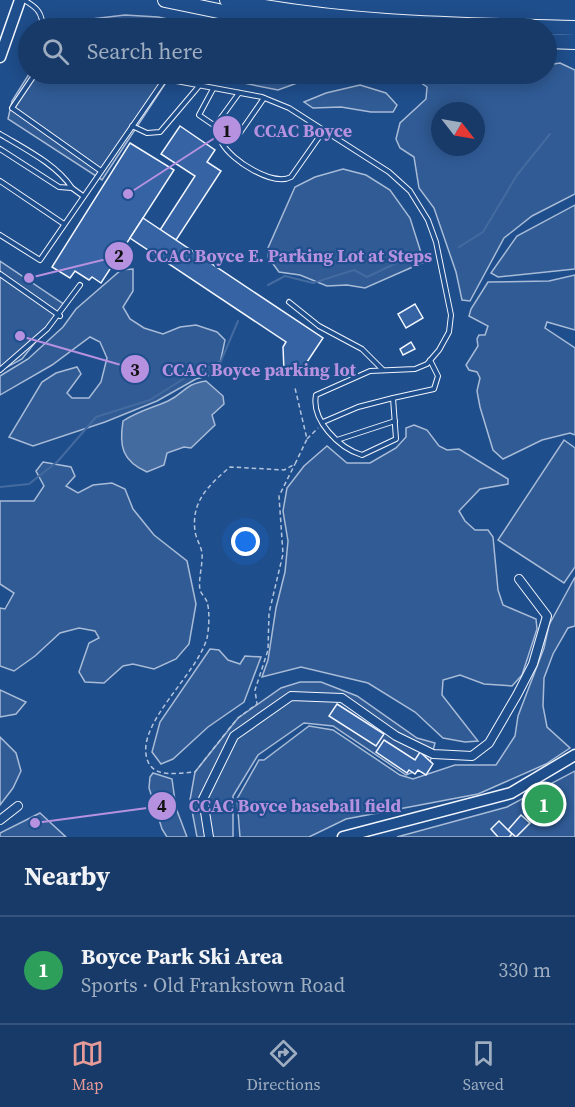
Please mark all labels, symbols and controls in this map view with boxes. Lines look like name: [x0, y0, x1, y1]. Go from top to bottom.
search box: [18, 18, 557, 84]
icon: search: [39, 35, 72, 68]
text: Search here: [87, 36, 203, 66]
north arrow: [431, 102, 485, 156]
callout: CCAC Boyce: [212, 112, 364, 148]
text: 1: [222, 118, 232, 143]
text: CCAC Boyce: [254, 118, 352, 143]
callout: CCAC Boyce E. Parking Lot at Steps: [104, 238, 445, 274]
text: 2: [114, 243, 124, 268]
text: CCAC Boyce E. Parking Lot at Steps: [146, 243, 432, 268]
callout: CCAC Boyce parking lot: [120, 351, 368, 387]
text: 3: [130, 357, 140, 382]
text: CCAC Boyce parking lot: [162, 357, 357, 382]
your location: [231, 527, 260, 556]
pin: 1: [524, 782, 564, 826]
callout: CCAC Boyce baseball field: [147, 788, 414, 824]
text: 4: [157, 793, 167, 818]
text: CCAC Boyce baseball field: [189, 793, 402, 818]
text: Nearby: [24, 858, 110, 894]
text: Boyce Park Ski Area: [81, 941, 283, 971]
text: 1: [38, 956, 49, 984]
text: 330 m: [498, 956, 551, 984]
text: Sports · Old Frankstown Road: [81, 971, 345, 999]
tab: Map: [71, 1037, 104, 1095]
tab: Directions: [246, 1037, 321, 1095]
tab: Saved: [463, 1037, 504, 1095]

